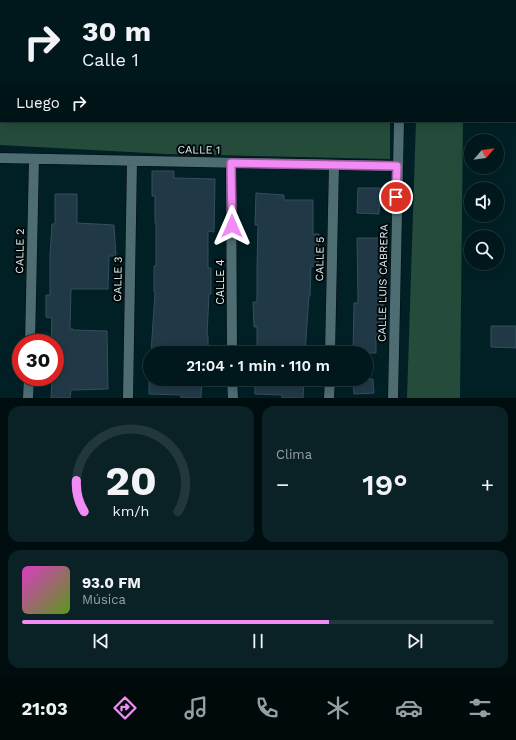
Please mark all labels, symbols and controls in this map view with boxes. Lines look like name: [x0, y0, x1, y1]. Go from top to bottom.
text: 30 m: [82, 15, 151, 48]
icon: right: [16, 16, 68, 68]
text: Calle 1: [82, 49, 139, 70]
icon: right: [68, 92, 90, 114]
text: Luego: [16, 94, 60, 112]
north arrow: [464, 134, 504, 174]
map controls: [464, 134, 504, 270]
street label: CALLE 1: [177, 143, 221, 157]
pin: [379, 180, 413, 214]
button: sound: [464, 182, 504, 222]
icon: arrive: [385, 186, 407, 208]
position arrow: [211, 205, 253, 247]
street label: CALLE LUIS CABRERA: [375, 224, 391, 342]
street label: CALLE 2: [13, 228, 27, 274]
button: search: [464, 230, 504, 270]
street label: CALLE 5: [313, 236, 327, 282]
street label: CALLE 3: [111, 256, 125, 302]
street label: CALLE 4: [214, 259, 227, 305]
speed limit sign: 30: [12, 334, 64, 386]
text: 21:04 · 1 min · 110 m: [186, 357, 330, 375]
text: Clima: [276, 447, 312, 462]
text: 20: [105, 456, 157, 505]
text: 19°: [362, 467, 408, 502]
text: −: [276, 472, 289, 497]
text: +: [481, 472, 494, 497]
text: km/h: [113, 503, 149, 519]
text: 93.0 FM: [82, 574, 141, 592]
text: Música: [82, 592, 126, 607]
icon: previous: [90, 630, 112, 652]
icon: pause: [247, 630, 269, 652]
icon: next: [404, 630, 426, 652]
icon: directions: [111, 694, 139, 722]
icon: music: [182, 694, 210, 722]
icon: phone: [253, 694, 281, 722]
icon: climate: [324, 694, 352, 722]
icon: car: [395, 694, 423, 722]
icon: filters: [466, 694, 494, 722]
text: 21:03: [22, 698, 68, 719]

